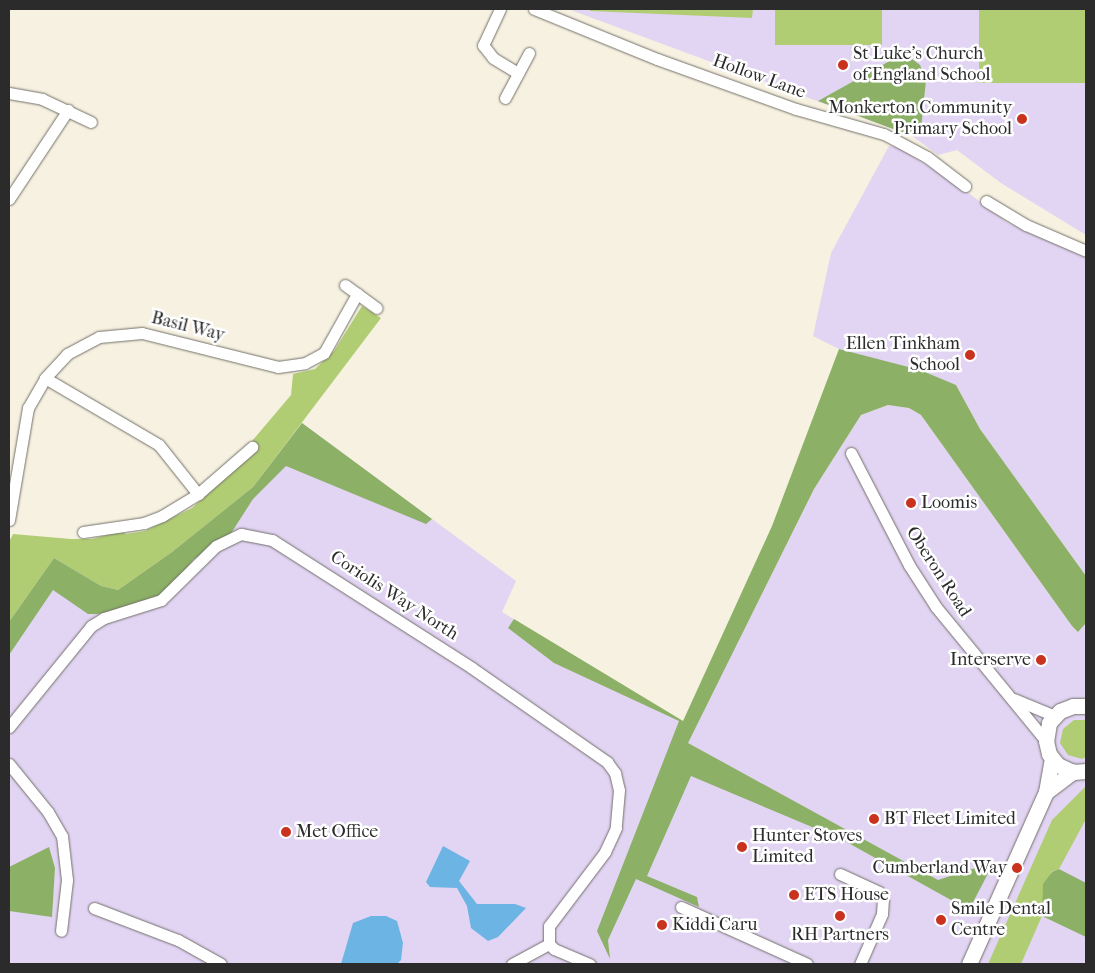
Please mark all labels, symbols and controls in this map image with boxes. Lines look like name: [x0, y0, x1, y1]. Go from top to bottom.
place label: St Luke's Church of England School: [853, 44, 990, 86]
street label: Hollow Lane: [710, 50, 808, 104]
marker: St Luke's Church of England School: [837, 59, 849, 71]
place label: Monkerton Community Primary School: [828, 98, 1012, 140]
marker: Monkerton Community Primary School: [1016, 113, 1028, 125]
street label: Basil Way: [149, 307, 227, 347]
place label: Ellen Tinkham School: [846, 334, 960, 376]
marker: Ellen Tinkham School: [964, 349, 976, 361]
place label: Loomis: [921, 492, 977, 514]
marker: Loomis: [905, 497, 917, 509]
street label: Oberon Road: [901, 523, 975, 621]
street label: Coriolis Way North: [326, 547, 462, 645]
place label: Interserve: [950, 649, 1031, 671]
marker: Interserve: [1035, 654, 1047, 666]
place label: BT Fleet Limited: [884, 808, 1016, 830]
marker: BT Fleet Limited: [868, 813, 880, 825]
place label: Met Office: [296, 821, 378, 843]
marker: Met Office: [280, 826, 292, 838]
place label: Hunter Stoves Limited: [752, 826, 862, 869]
marker: Hunter Stoves Limited: [736, 841, 748, 853]
place label: Cumberland Way: [873, 857, 1007, 879]
marker: Cumberland Way: [1011, 862, 1023, 874]
place label: ETS House: [804, 884, 889, 906]
marker: ETS House: [788, 889, 800, 901]
place label: Smile Dental Centre: [951, 899, 1051, 942]
marker: RH Partners: [834, 910, 846, 922]
place label: Kiddi Caru: [672, 914, 757, 936]
marker: Smile Dental Centre: [935, 914, 947, 926]
marker: Kiddi Caru: [656, 919, 668, 931]
place label: RH Partners: [791, 924, 889, 946]

